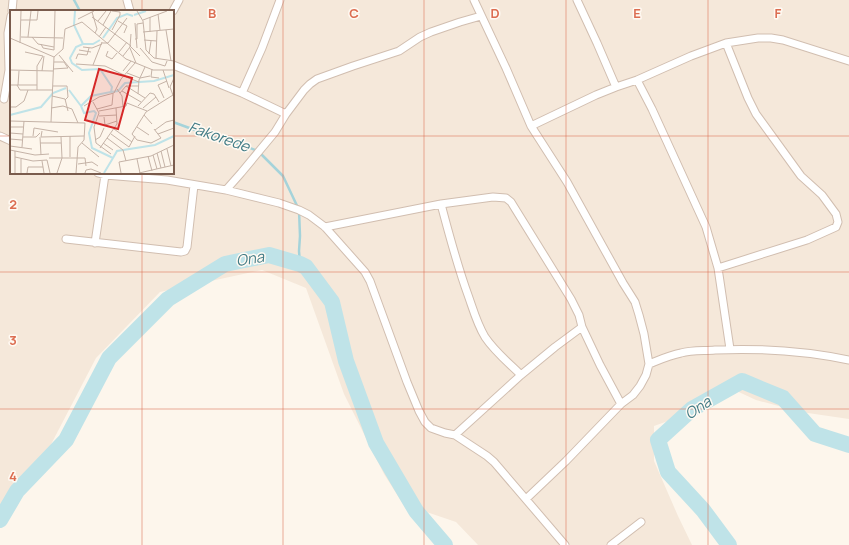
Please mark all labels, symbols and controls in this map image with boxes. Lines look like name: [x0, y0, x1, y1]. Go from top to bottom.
text: B: [208, 4, 216, 22]
text: C: [349, 4, 359, 22]
text: D: [490, 4, 500, 22]
text: E: [633, 4, 641, 22]
text: F: [775, 4, 782, 22]
inset map: [10, 10, 174, 174]
water label: Fakorede: [186, 116, 254, 157]
text: 2: [9, 195, 17, 213]
water label: Ona: [234, 246, 266, 271]
text: 3: [9, 331, 17, 349]
water label: Ona: [680, 391, 716, 424]
text: 4: [9, 467, 17, 485]

